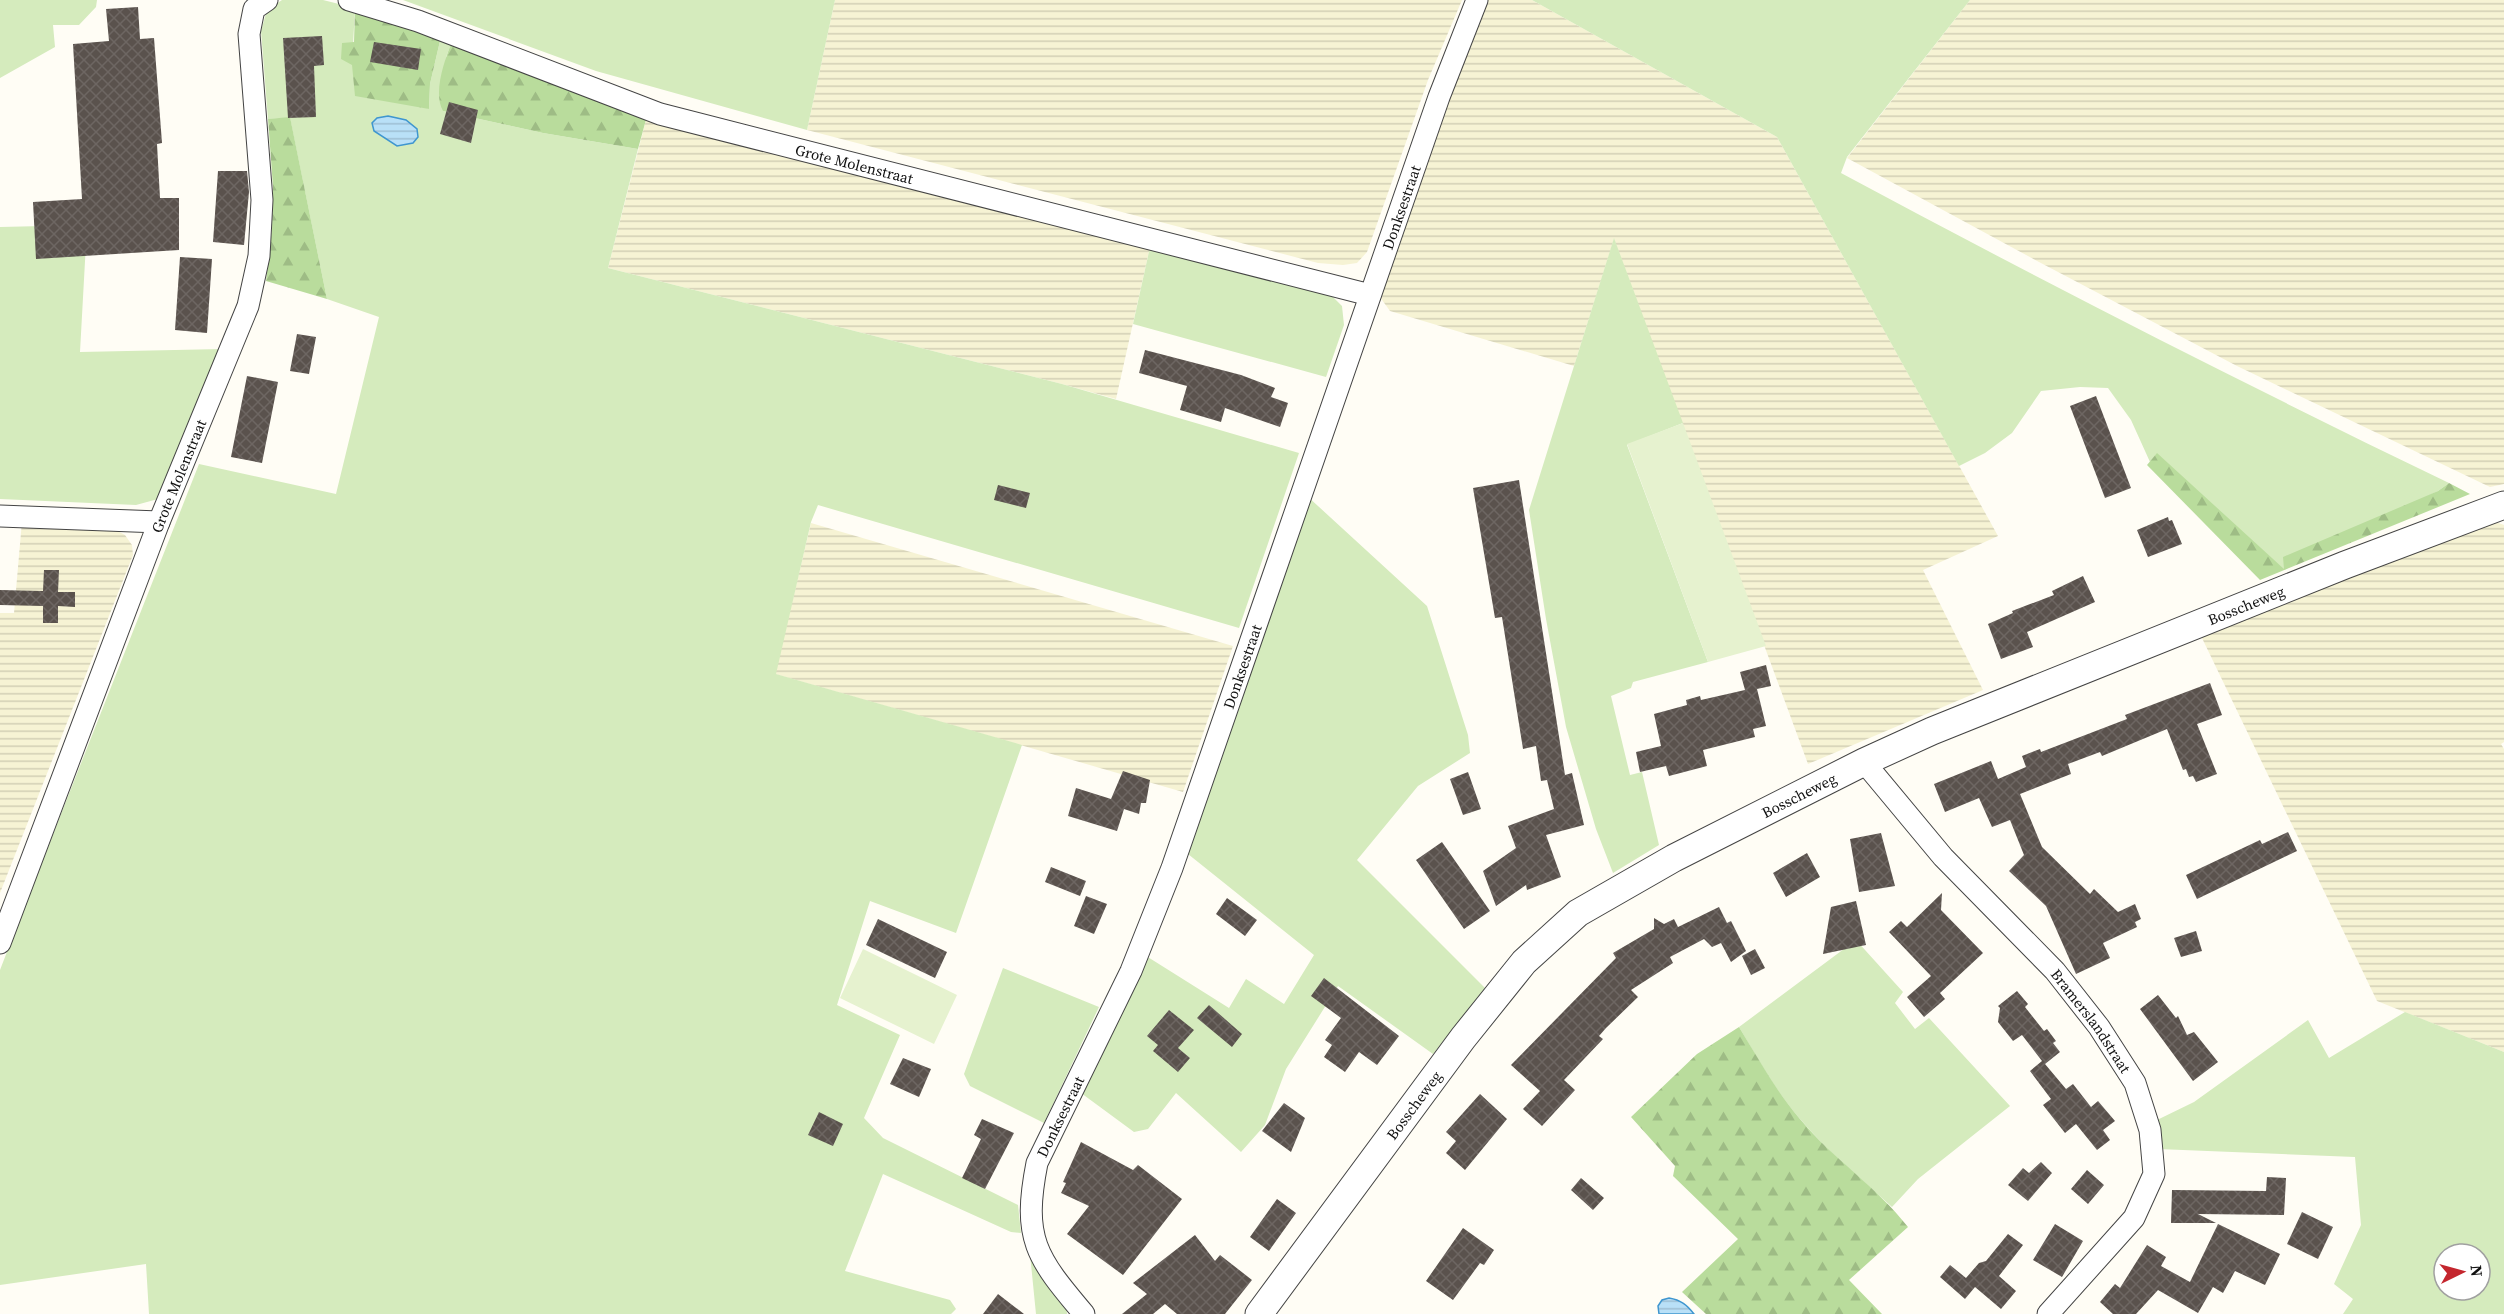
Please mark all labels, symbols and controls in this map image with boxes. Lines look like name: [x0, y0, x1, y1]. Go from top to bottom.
street label: Grote Molenstraat: [793, 138, 916, 189]
street label: Donksestraat: [1377, 162, 1425, 252]
street label: Grote Molenstraat: [145, 416, 211, 536]
street label: Bosscheweg: [2204, 580, 2287, 630]
street label: Donksestraat: [1217, 621, 1266, 711]
street label: Bosscheweg: [1758, 767, 1840, 823]
street label: Bramerslandstraat: [2046, 964, 2136, 1077]
street label: Bosscheweg: [1381, 1066, 1446, 1144]
street label: Donksestraat: [1031, 1072, 1089, 1160]
north arrow: [2432, 1242, 2492, 1302]
text: N: [2465, 1264, 2488, 1278]

